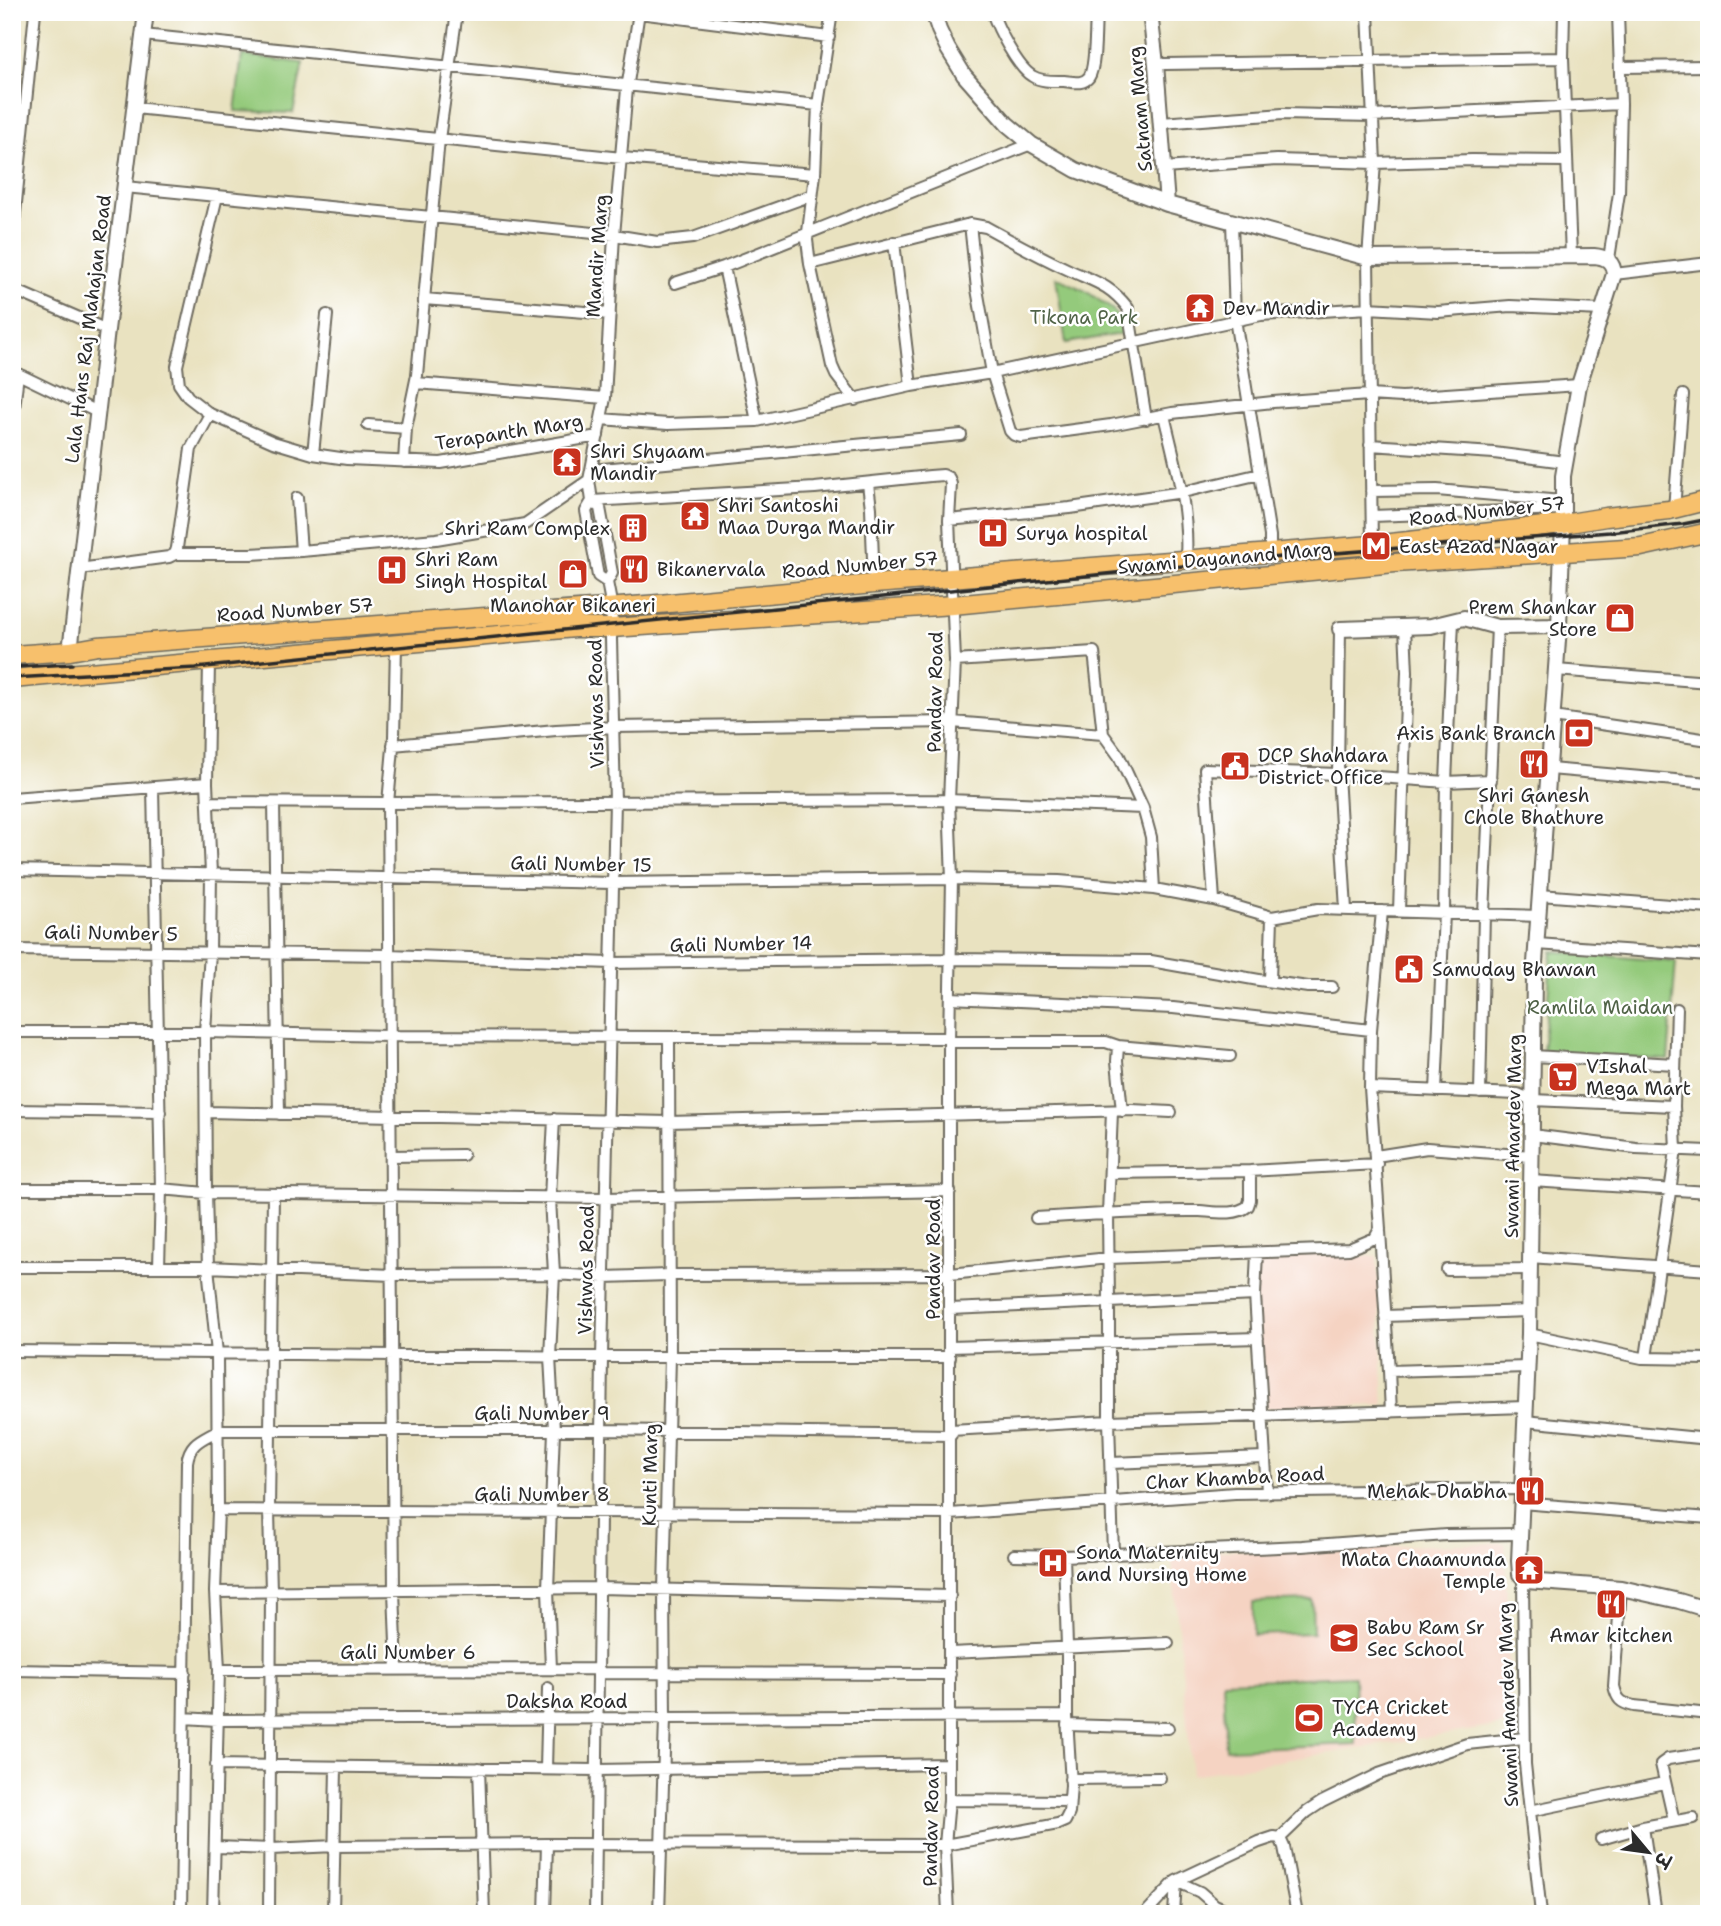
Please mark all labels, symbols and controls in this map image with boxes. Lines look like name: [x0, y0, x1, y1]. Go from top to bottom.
street label: Satnam Marg: [1122, 45, 1158, 173]
street label: Lala Hans Raj Mahajan Road: [59, 193, 117, 465]
street label: Mandir Marg: [580, 193, 614, 319]
temple icon: Dev Mandir: [1183, 291, 1217, 325]
place label: Dev Mandir: [1223, 296, 1330, 321]
park label: Tikona Park: [1030, 305, 1138, 330]
street label: Terapanth Marg: [433, 408, 585, 456]
place label: Shri Shyaam Mandir: [590, 439, 705, 486]
temple icon: Shri Shyaam Mandir: [550, 445, 584, 479]
street label: Road Number 57: [1408, 490, 1566, 532]
place label: Shri Santoshi Maa Durga Mandir: [718, 493, 895, 540]
temple icon: Shri Santoshi Maa Durga Mandir: [678, 499, 712, 533]
building icon: Shri Ram Complex: [616, 511, 650, 545]
place label: Shri Ram Complex: [445, 516, 610, 541]
hospital icon: Surya hospital: [976, 516, 1010, 550]
place label: Surya hospital: [1016, 521, 1148, 546]
metro station icon: East Azad Nagar: [1359, 529, 1393, 563]
place label: East Azad Nagar: [1399, 534, 1558, 559]
street label: Swami Dayanand Marg: [1117, 536, 1333, 580]
street label: Road Number 57: [781, 546, 939, 584]
place label: Shri Ram Singh Hospital: [415, 547, 548, 594]
restaurant icon: Bikanervala: [617, 552, 651, 586]
hospital icon: Shri Ram Singh Hospital: [375, 553, 409, 587]
shop icon: Manohar Bikaneri: [556, 557, 590, 591]
place label: Bikanervala: [657, 557, 766, 582]
street label: Road Number 57: [216, 592, 374, 628]
place label: Manohar Bikaneri: [490, 593, 656, 618]
place label: Prem Shankar Store: [1469, 595, 1597, 642]
shop icon: Prem Shankar Store: [1603, 601, 1637, 635]
street label: Pandav Road: [921, 631, 949, 753]
street label: Vishwas Road: [582, 639, 610, 769]
bank icon: Axis Bank Branch: [1562, 716, 1596, 750]
place label: Axis Bank Branch: [1396, 721, 1556, 746]
place label: DCP Shahdara District Office: [1258, 743, 1388, 790]
restaurant icon: Shri Ganesh Chole Bhathure: [1517, 747, 1551, 781]
public building icon: DCP Shahdara District Office: [1218, 749, 1252, 783]
place label: Shri Ganesh Chole Bhathure: [1464, 783, 1604, 830]
street label: Gali Number 15: [510, 850, 652, 878]
street label: Gali Number 5: [44, 919, 178, 947]
street label: Gali Number 14: [670, 930, 812, 958]
public building icon: Samuday Bhawan: [1392, 952, 1426, 986]
place label: Samuday Bhawan: [1432, 957, 1596, 982]
park label: Ramlila Maidan: [1527, 995, 1673, 1020]
street label: Swami Amardev Marg: [1499, 1034, 1527, 1238]
place label: VIshal Mega Mart: [1586, 1054, 1691, 1101]
supermarket icon: VIshal Mega Mart: [1546, 1060, 1580, 1094]
street label: Pandav Road: [921, 1198, 946, 1320]
street label: Vishwas Road: [572, 1205, 600, 1335]
street label: Gali Number 9: [474, 1401, 610, 1426]
street label: Kunti Marg: [637, 1423, 663, 1527]
street label: Char Khamba Road: [1145, 1461, 1325, 1495]
restaurant icon: Mehak Dhabha: [1513, 1474, 1547, 1508]
place label: Mehak Dhabha: [1367, 1479, 1507, 1504]
street label: Gali Number 8: [474, 1482, 610, 1507]
place label: Sona Maternity and Nursing Home: [1076, 1540, 1247, 1587]
hospital icon: Sona Maternity and Nursing Home: [1036, 1546, 1070, 1580]
place label: Mata Chaamunda Temple: [1341, 1547, 1506, 1594]
temple icon: Mata Chaamunda Temple: [1512, 1553, 1546, 1587]
restaurant icon: Amar kitchen: [1594, 1587, 1628, 1621]
street label: Swami Amardev Marg: [1492, 1602, 1524, 1808]
place label: Babu Ram Sr Sec School: [1367, 1615, 1485, 1662]
school or university icon: Babu Ram Sr Sec School: [1327, 1621, 1361, 1655]
place label: Amar kitchen: [1549, 1623, 1673, 1648]
street label: Gali Number 6: [340, 1640, 476, 1665]
street label: Daksha Road: [506, 1689, 628, 1714]
place label: TYCA Cricket Academy: [1332, 1695, 1449, 1742]
sports icon: TYCA Cricket Academy: [1292, 1701, 1326, 1735]
street label: Pandav Road: [917, 1765, 945, 1887]
north arrow: [1612, 1818, 1682, 1888]
text: उ: [1647, 1847, 1677, 1874]

